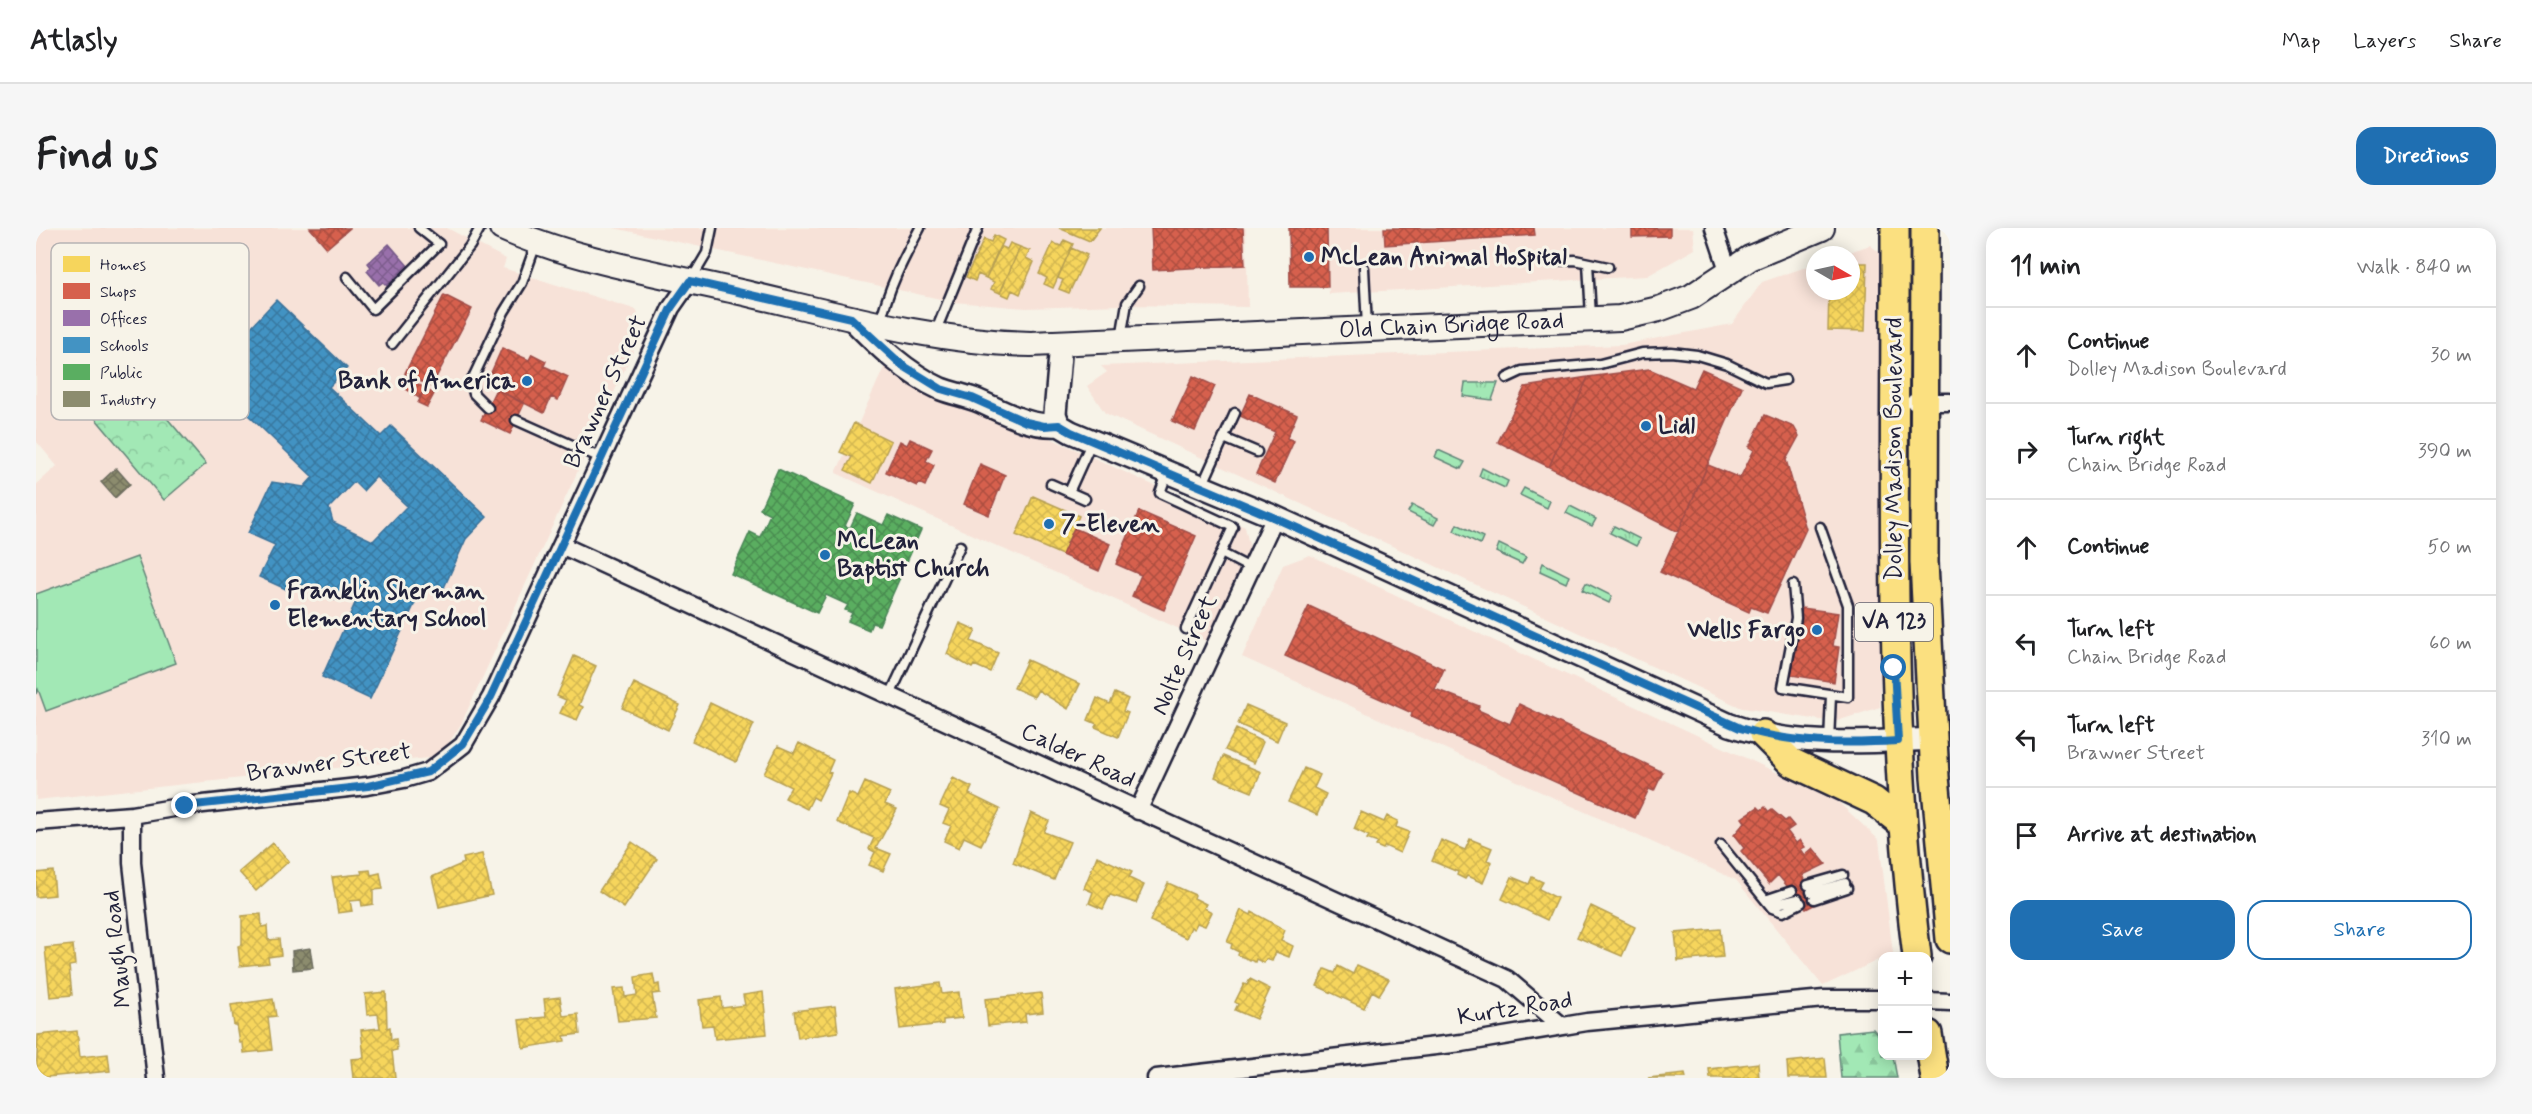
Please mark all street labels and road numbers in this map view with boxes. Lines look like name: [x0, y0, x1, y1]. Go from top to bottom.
street label: Old Chain Bridge Road: [1338, 305, 1565, 346]
street label: Brawner Street: [557, 310, 655, 474]
street label: Dolley Madison Boulevard: [1879, 317, 1910, 581]
street label: Nolte Street: [1145, 590, 1225, 720]
road number: VA 123: [1855, 603, 1933, 641]
street label: Calder Road: [1016, 716, 1140, 796]
street label: Brawner Street: [245, 736, 413, 790]
street label: Maugh Road: [96, 888, 143, 1009]
street label: Kurtz Road: [1455, 985, 1575, 1033]

